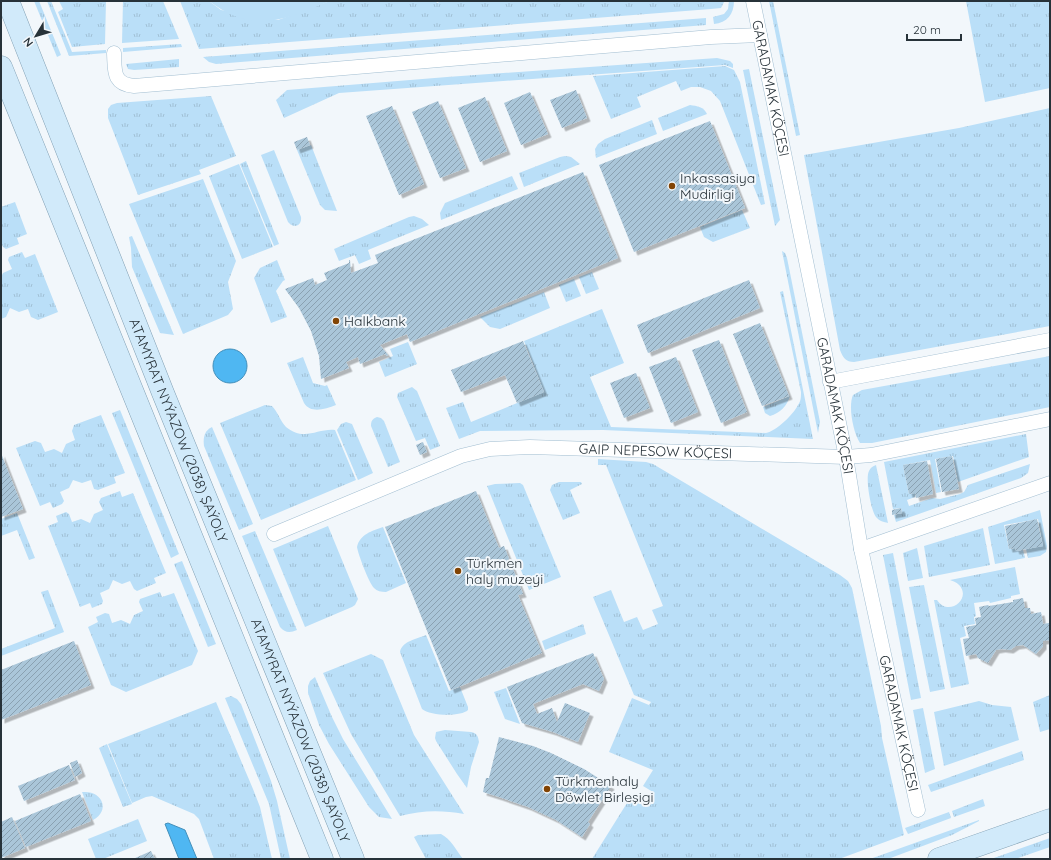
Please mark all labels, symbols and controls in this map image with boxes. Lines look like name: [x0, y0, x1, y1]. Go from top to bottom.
north arrow: [16, 16, 56, 56]
scale bar: [907, 16, 961, 42]
street label: GARADAMAK KÖÇESI: [748, 18, 793, 158]
text: 20 m: [913, 22, 941, 37]
text: N: [20, 35, 36, 50]
place label: Inkassasiya Mudirligi: [680, 169, 755, 203]
marker: Inkassasiya Mudirligi: [667, 181, 677, 191]
place label: Halkbank: [344, 312, 406, 330]
street label: ATAMYRAT NYÝAZOW (2038) ŞAÝOLY: [125, 316, 232, 545]
marker: Halkbank: [331, 316, 341, 326]
street label: GARADAMAK KÖÇESI: [813, 336, 858, 475]
street label: GAIP NEPESOW KÖÇESI: [578, 440, 732, 462]
place label: Türkmen haly muzeýi: [466, 554, 543, 588]
marker: Türkmen haly muzeýi: [453, 566, 463, 576]
street label: ATAMYRAT NYÝAZOW (2038) ŞAÝOLY: [247, 616, 354, 845]
street label: GARADAMAK KÖÇESI: [875, 654, 923, 793]
place label: Türkmenhaly Döwlet Birleşigi: [555, 772, 653, 806]
marker: Türkmenhaly Döwlet Birleşigi: [542, 784, 552, 794]

